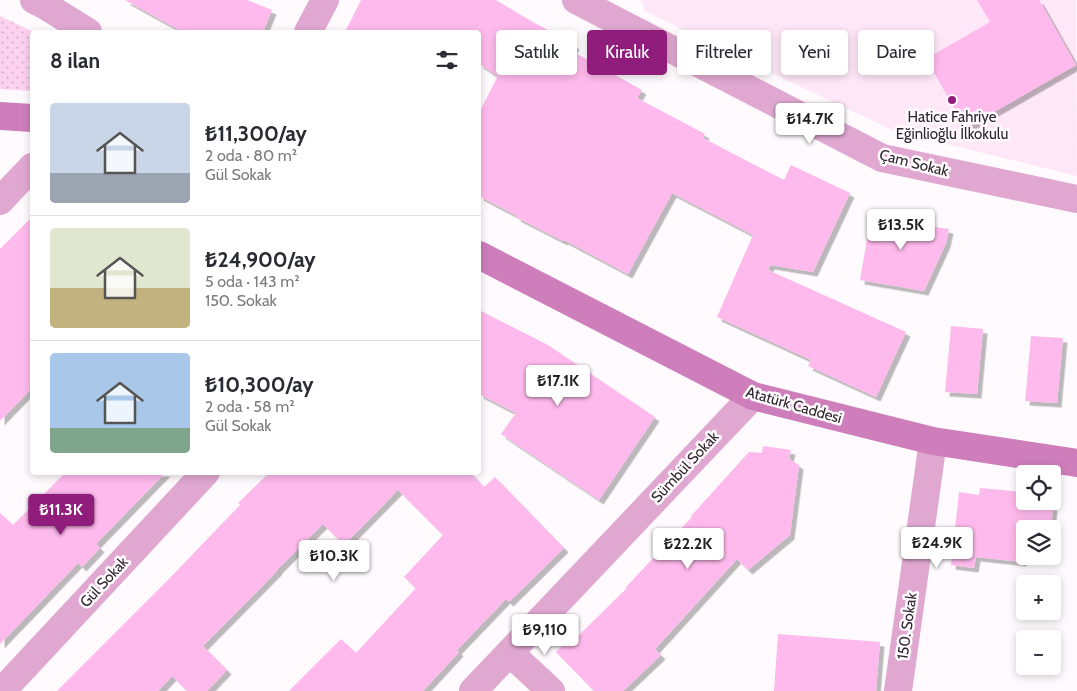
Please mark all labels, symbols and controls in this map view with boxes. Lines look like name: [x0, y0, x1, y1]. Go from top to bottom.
chip: Satılık: [496, 30, 577, 75]
chip: Kiralık: [587, 30, 667, 75]
chip: Filtreler: [677, 30, 771, 75]
chip: Yeni: [781, 30, 848, 75]
chip: Daire: [858, 30, 934, 75]
icon: filters: [433, 46, 461, 74]
text: 8 ilan: [50, 48, 100, 73]
marker: Hatice Fahriye Eğinlioğlu İlkokulu: [946, 94, 958, 106]
pin: ₺14.7K: [769, 102, 851, 145]
place label: Hatice Fahriye Eğinlioğlu İlkokulu: [896, 108, 1008, 143]
text: ₺14.7K: [786, 109, 834, 128]
text: ₺11,300/ay: [205, 121, 307, 146]
icon: home: [90, 123, 150, 183]
text: 2 oda · 80 m²: [205, 146, 297, 165]
street label: Çam Sokak: [878, 146, 951, 180]
text: Gül Sokak: [205, 165, 271, 184]
pin: ₺13.5K: [860, 208, 942, 251]
text: ₺13.5K: [878, 215, 924, 234]
text: ₺24,900/ay: [205, 247, 316, 272]
icon: home: [90, 248, 150, 308]
text: 5 oda · 143 m²: [205, 272, 300, 291]
text: 150. Sokak: [205, 291, 277, 310]
pin: ₺17.1K: [517, 364, 599, 407]
text: ₺17.1K: [537, 371, 579, 390]
text: ₺10,300/ay: [205, 372, 314, 397]
icon: home: [90, 373, 150, 433]
street label: Atatürk Caddesi: [744, 383, 844, 427]
text: 2 oda · 58 m²: [205, 397, 295, 416]
text: Gül Sokak: [205, 416, 271, 435]
street label: Sümbül Sokak: [648, 428, 723, 506]
map controls: [1016, 465, 1061, 675]
button: locate: [1016, 465, 1061, 510]
pin: ₺11.3K: [20, 494, 102, 536]
text: ₺11.3K: [39, 500, 83, 519]
button: layers: [1016, 520, 1061, 565]
pin: ₺24.9K: [896, 526, 978, 569]
pin: ₺22.2K: [647, 528, 729, 570]
text: ₺24.9K: [912, 533, 962, 552]
text: ₺22.2K: [664, 534, 712, 553]
pin: ₺10.3K: [293, 540, 375, 582]
text: ₺10.3K: [310, 546, 358, 565]
street label: Gül Sokak: [76, 553, 132, 611]
button: +: [1016, 575, 1061, 620]
street label: 150. Sokak: [893, 591, 921, 661]
pin: ₺9,110: [504, 614, 586, 656]
text: ₺9,110: [523, 620, 567, 639]
button: −: [1016, 630, 1061, 675]

